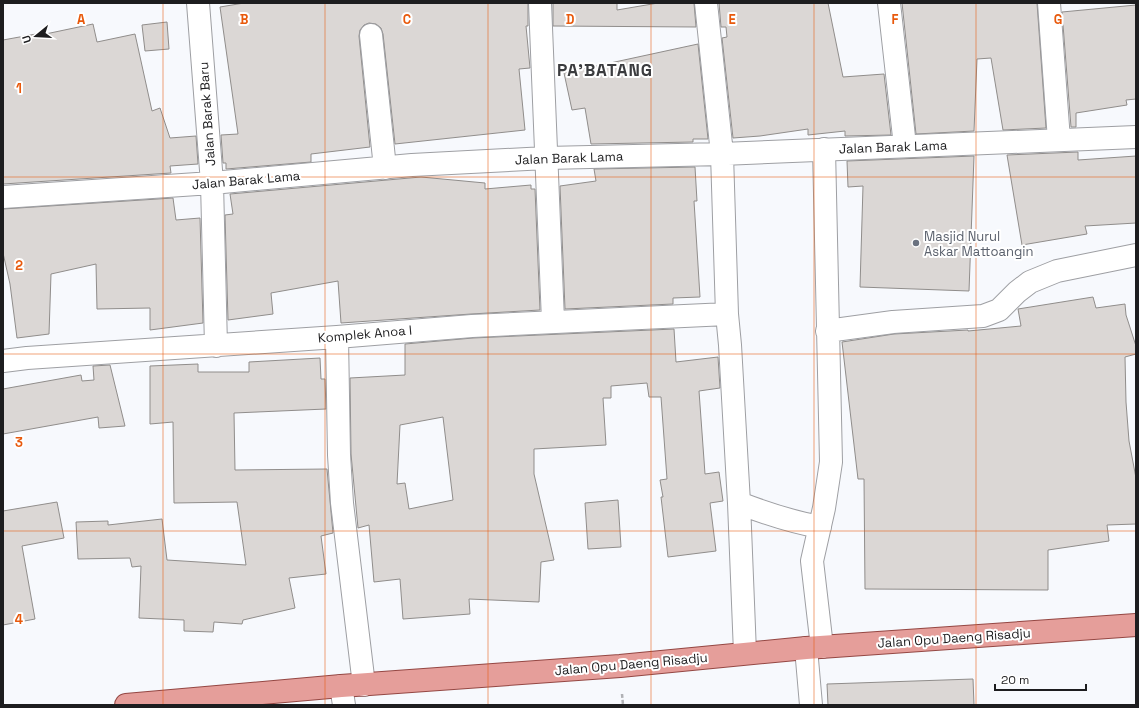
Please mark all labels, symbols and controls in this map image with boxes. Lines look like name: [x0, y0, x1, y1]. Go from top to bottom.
text: A: [77, 11, 86, 28]
text: B: [240, 11, 249, 28]
text: C: [403, 11, 411, 28]
text: D: [566, 11, 575, 28]
text: E: [728, 11, 736, 28]
text: F: [892, 11, 899, 28]
text: G: [1054, 11, 1062, 28]
north arrow: [16, 16, 56, 56]
text: U: [19, 33, 34, 45]
district label: PA'BATANG: [557, 59, 653, 81]
street label: Jalan Barak Baru: [195, 61, 219, 167]
text: 1: [16, 80, 22, 97]
street label: Jalan Barak Lama: [838, 137, 948, 157]
street label: Jalan Barak Lama: [514, 148, 624, 168]
street label: Jalan Barak Lama: [191, 167, 301, 193]
place label: Masjid Nurul Askar Mattoangin: [924, 228, 1033, 260]
marker: Masjid Nurul Askar Mattoangin: [911, 238, 921, 248]
text: 2: [15, 257, 23, 274]
street label: Komplek Anoa I: [317, 321, 413, 347]
text: 3: [15, 434, 23, 451]
text: 4: [15, 611, 23, 628]
street label: Jalan Opu Daeng Risadju: [877, 624, 1031, 652]
street label: Jalan Opu Daeng Risadju: [554, 649, 708, 679]
scale bar: [995, 666, 1086, 692]
text: 20 m: [1001, 672, 1029, 688]

